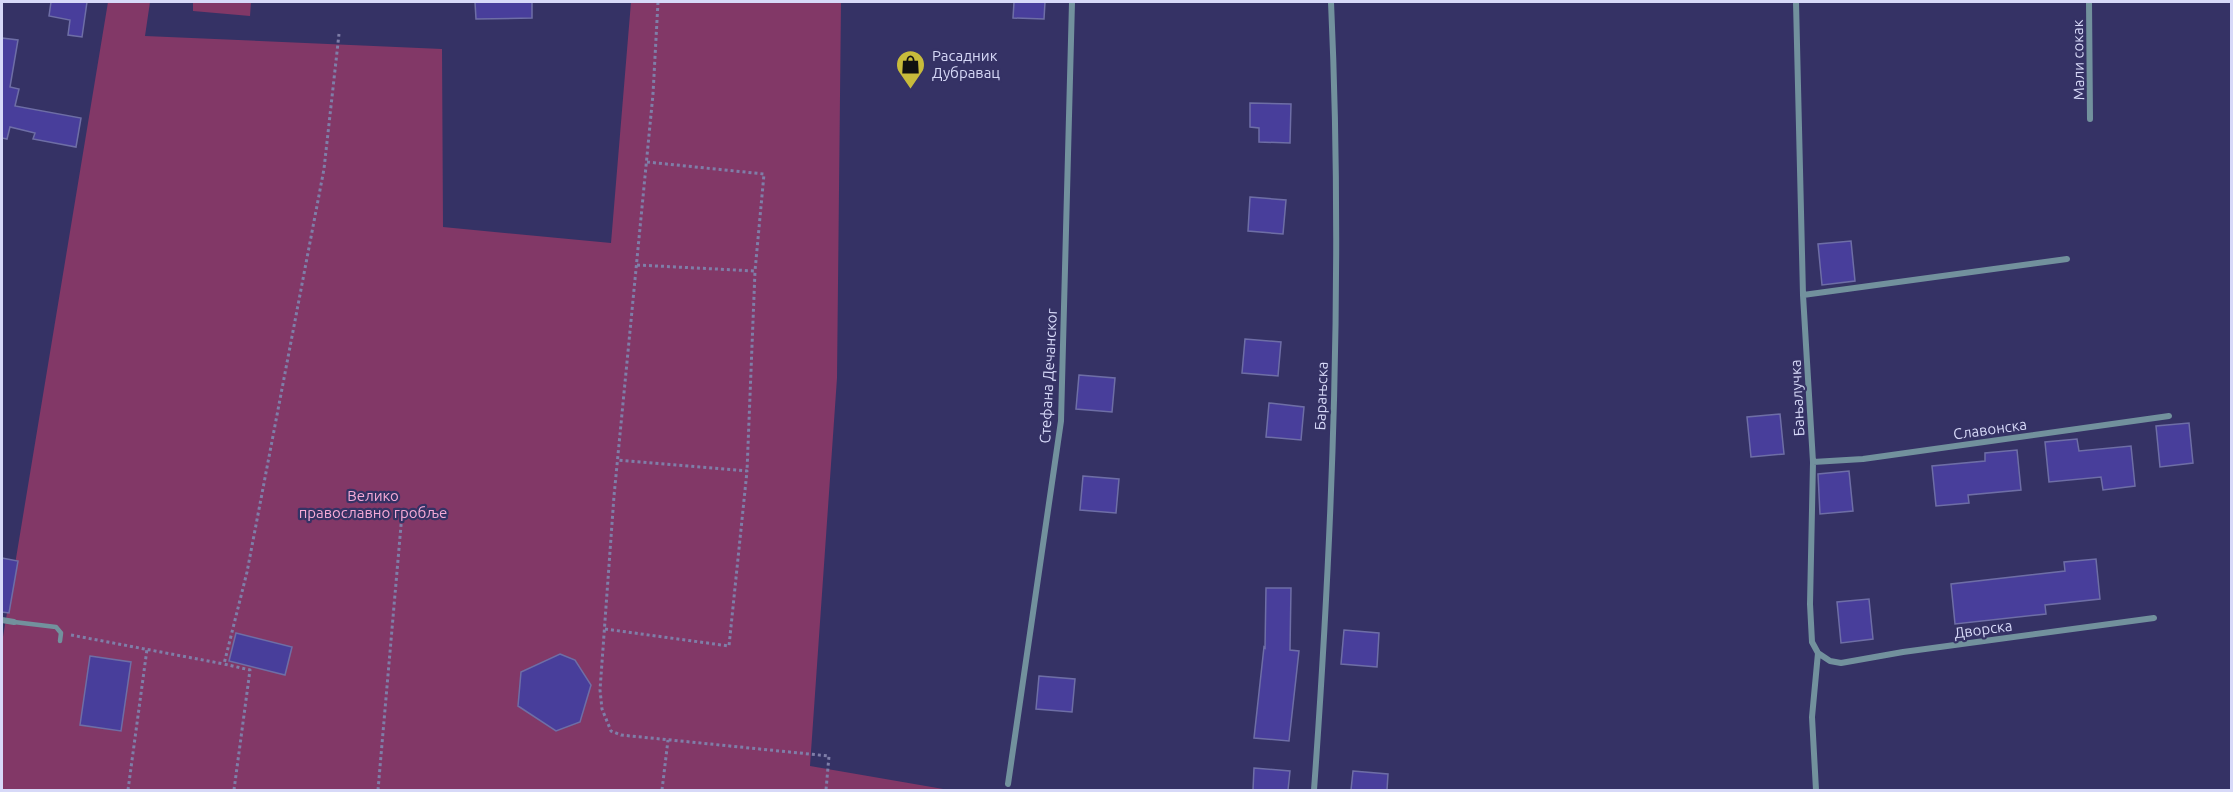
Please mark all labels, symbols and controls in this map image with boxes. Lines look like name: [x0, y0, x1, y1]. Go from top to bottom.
street label: Мали сокак: [2069, 19, 2087, 100]
place label: Расадник Дубравац: [932, 47, 1000, 81]
shop icon: Расадник Дубравац: [895, 48, 927, 90]
street label: Стефана Дечанског: [1036, 308, 1060, 444]
street label: Бањалучка: [1787, 359, 1807, 437]
street label: Барањска: [1311, 361, 1331, 431]
street label: Славонска: [1952, 415, 2028, 443]
park label: Велико православно гробље: [299, 487, 447, 521]
street label: Дворска: [1953, 616, 2013, 642]

